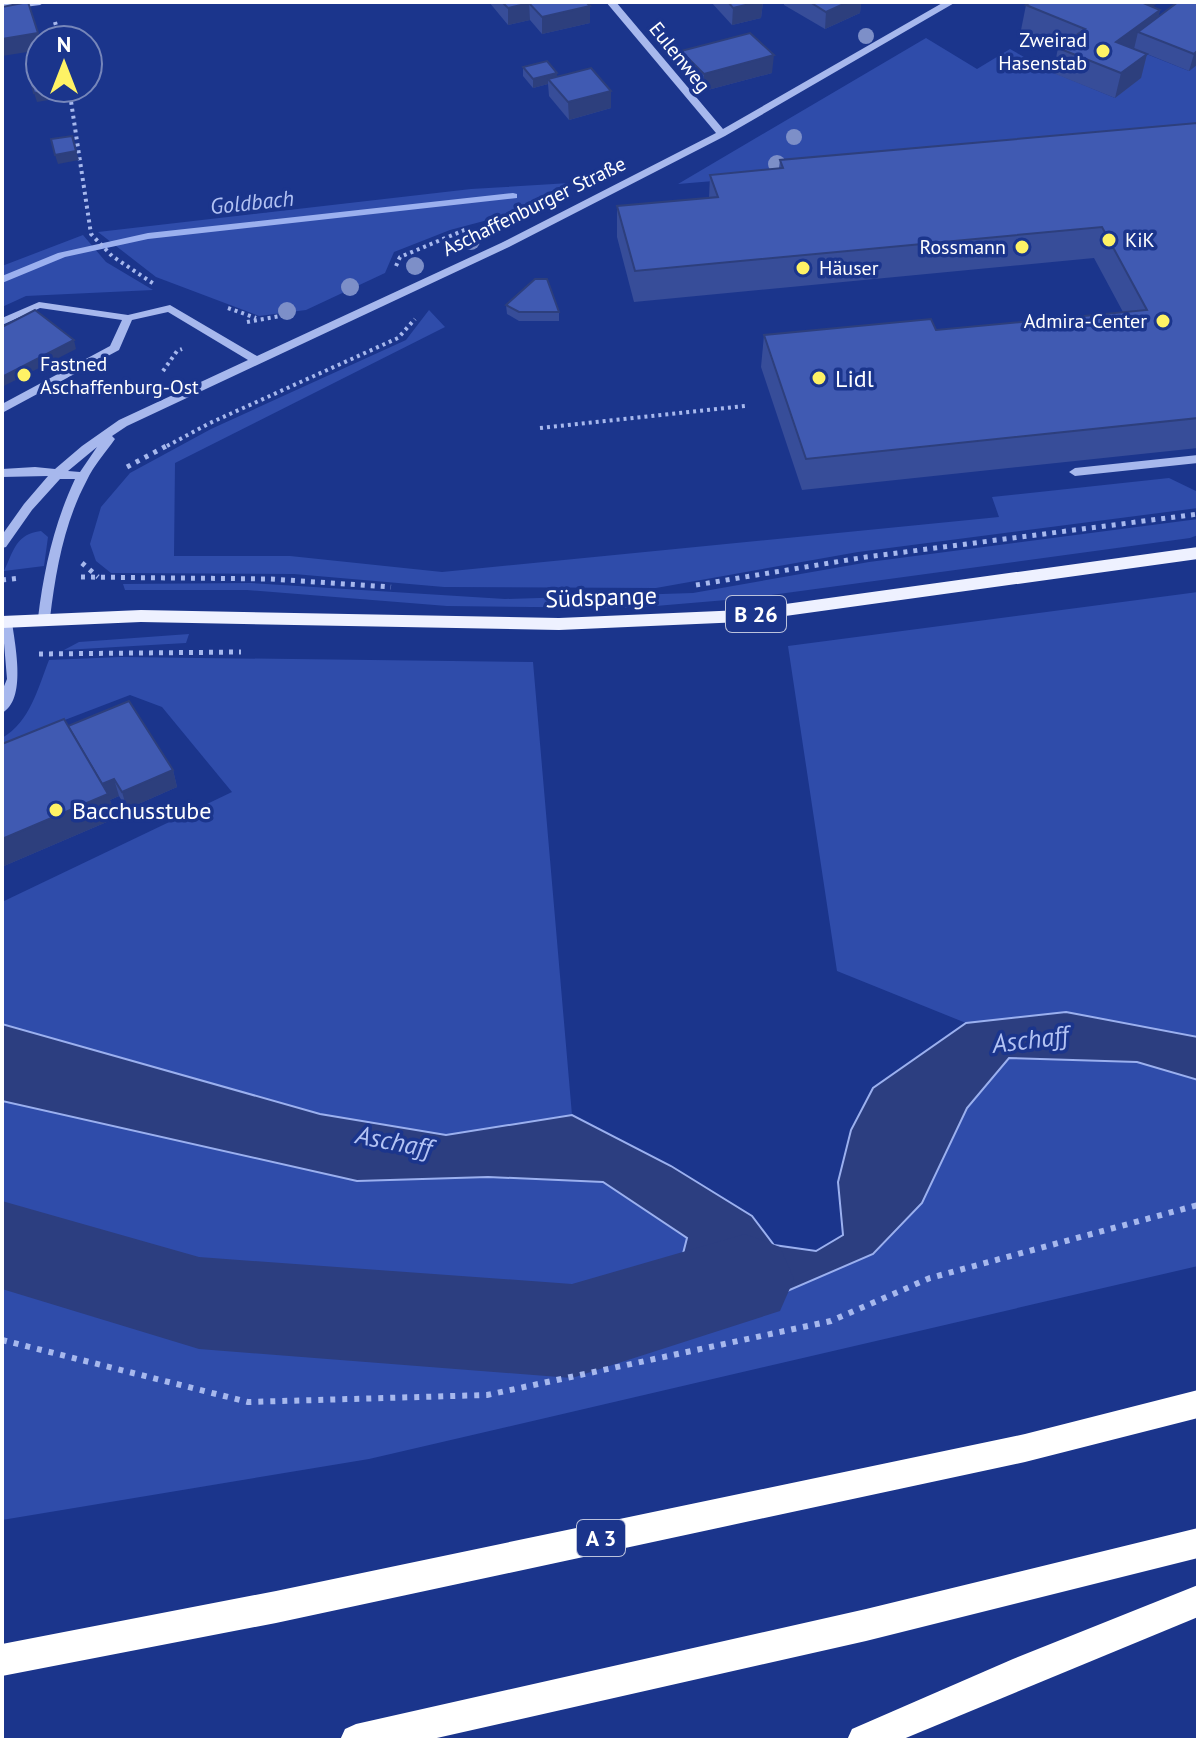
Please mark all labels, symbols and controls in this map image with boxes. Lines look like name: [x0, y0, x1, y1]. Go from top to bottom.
street label: Eulenweg: [644, 16, 716, 98]
north arrow: [24, 24, 104, 104]
place label: Zweirad Hasenstab: [998, 27, 1087, 76]
text: N: [57, 30, 71, 58]
marker: Zweirad Hasenstab: [1094, 42, 1112, 60]
street label: Aschaffenburger Straße: [438, 150, 630, 262]
water label: Goldbach: [209, 184, 295, 220]
place label: KiK: [1125, 227, 1155, 253]
marker: KiK: [1100, 231, 1118, 249]
place label: Rossmann: [919, 234, 1006, 260]
marker: Rossmann: [1013, 238, 1031, 256]
place label: Häuser: [819, 255, 879, 281]
marker: Häuser: [794, 259, 812, 277]
place label: Admira-Center: [1024, 308, 1147, 334]
marker: Admira-Center: [1154, 312, 1172, 330]
place label: Fastned Aschaffenburg-Ost: [40, 351, 199, 400]
place label: Lidl: [835, 363, 874, 394]
marker: Fastned Aschaffenburg-Ost: [15, 366, 33, 384]
marker: Lidl: [810, 369, 828, 387]
street label: Südspange: [545, 580, 657, 614]
road number: B 26: [726, 596, 786, 632]
place label: Bacchusstube: [72, 795, 212, 826]
marker: Bacchusstube: [47, 801, 65, 819]
water label: Aschaff: [989, 1017, 1075, 1060]
water label: Aschaff: [352, 1117, 439, 1165]
road number: A 3: [577, 1520, 625, 1556]

